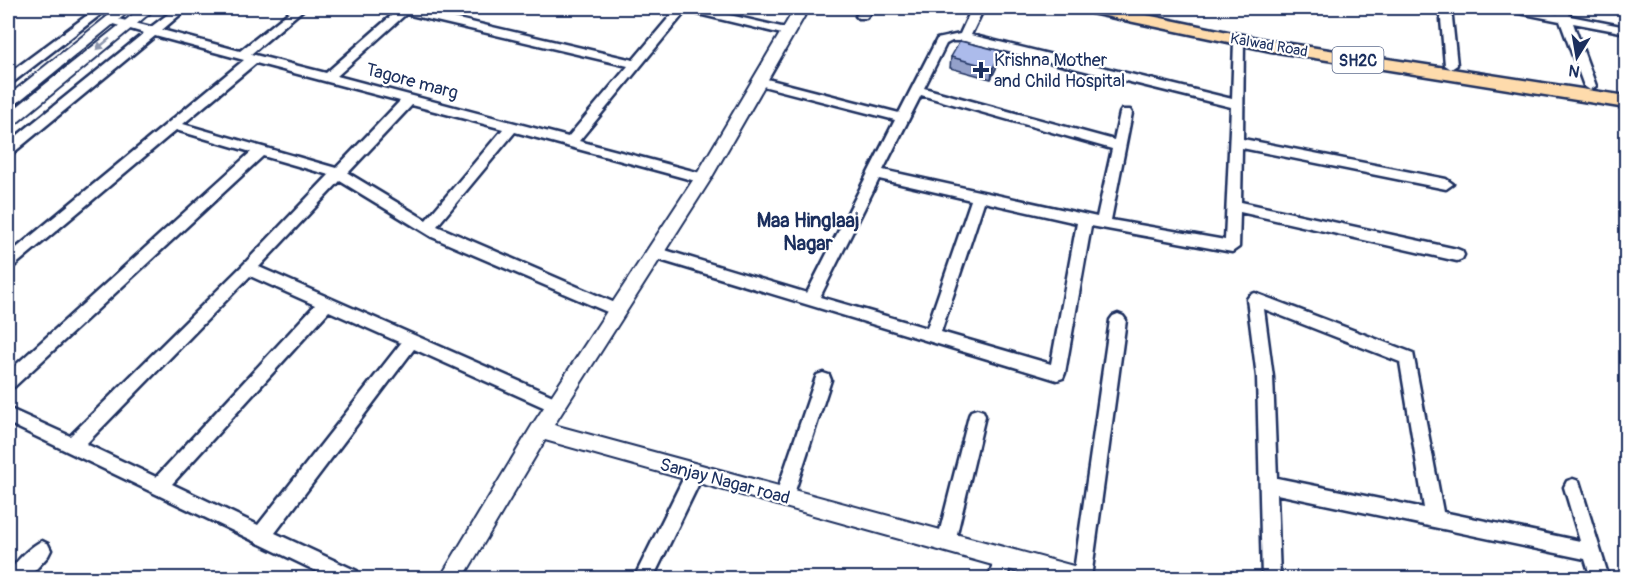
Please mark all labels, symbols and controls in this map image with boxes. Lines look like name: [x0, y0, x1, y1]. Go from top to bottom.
north arrow: [1547, 27, 1607, 87]
street label: Kalwad Road: [1229, 29, 1309, 62]
one-way arrow: [95, 38, 111, 51]
road number: SH2C: [1332, 47, 1384, 73]
place label: Krishna Mother and Child Hospital: [994, 49, 1125, 93]
street label: Tagore marg: [363, 58, 461, 105]
text: N: [1567, 60, 1582, 82]
marker: Krishna Mother and Child Hospital: [972, 61, 990, 79]
district label: Maa Hinglaaj Nagar: [757, 208, 859, 256]
street label: Sanjay Nagar road: [657, 453, 792, 510]

